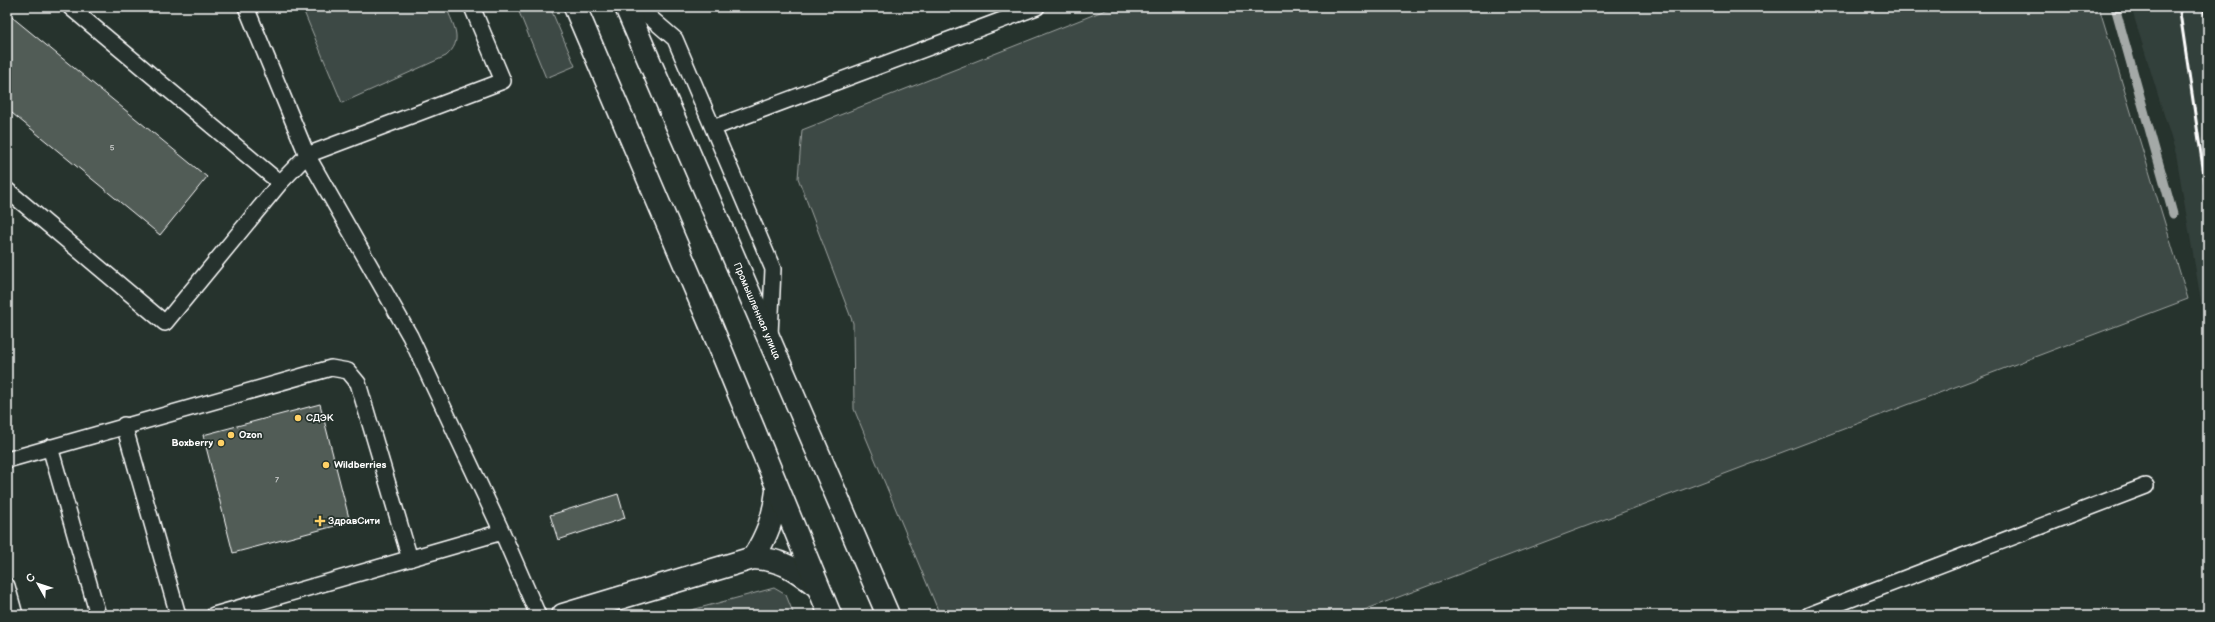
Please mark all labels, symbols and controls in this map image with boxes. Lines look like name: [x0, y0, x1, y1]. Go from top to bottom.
house number: 5: [110, 143, 115, 152]
street label: Промышленная улица: [731, 261, 783, 361]
place label: СДЭК: [306, 412, 334, 424]
marker: СДЭК: [293, 413, 303, 423]
place label: Ozon: [239, 429, 263, 441]
marker: Ozon: [226, 430, 236, 440]
place label: Boxberry: [172, 437, 213, 449]
marker: Boxberry: [216, 438, 226, 448]
place label: Wildberries: [334, 459, 386, 471]
marker: Wildberries: [321, 460, 331, 470]
house number: 7: [275, 475, 279, 484]
place label: ЗдравСити: [328, 515, 381, 527]
marker: ЗдравСити: [315, 516, 325, 526]
north arrow: [18, 564, 58, 604]
text: С: [23, 571, 38, 585]

